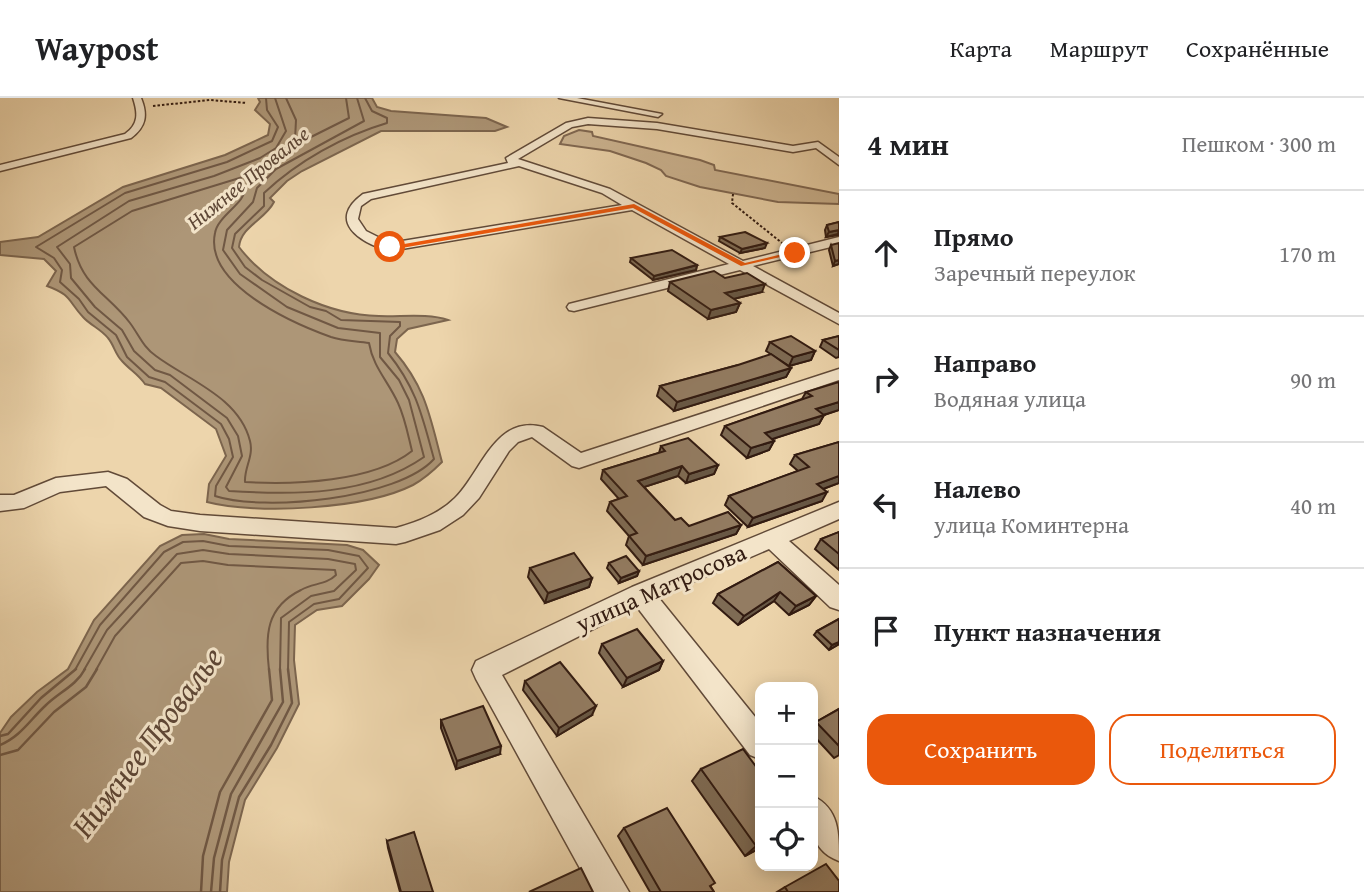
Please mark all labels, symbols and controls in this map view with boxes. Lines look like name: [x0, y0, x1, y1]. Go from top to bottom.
text: Waypost: [35, 24, 159, 72]
text: Карта: [950, 31, 1012, 66]
text: Маршрут: [1050, 31, 1148, 66]
text: Сохранённые: [1186, 31, 1329, 66]
water label: Нижнее Провалье: [180, 118, 316, 237]
text: 4 мин: [867, 122, 949, 166]
text: Пешком · 300 m: [1182, 127, 1336, 160]
text: Прямо: [934, 217, 1014, 256]
route start: [374, 231, 405, 262]
icon: ahead: [867, 234, 905, 272]
route end: [779, 237, 810, 268]
text: 170 m: [1279, 237, 1336, 270]
text: Заречный переулок: [934, 256, 1136, 289]
text: Направо: [934, 343, 1036, 382]
icon: right: [867, 360, 905, 398]
text: 90 m: [1290, 363, 1336, 396]
text: Водяная улица: [934, 382, 1086, 415]
text: Налево: [934, 469, 1021, 508]
icon: left: [867, 486, 905, 524]
text: 40 m: [1290, 489, 1336, 522]
text: улица Коминтерна: [934, 508, 1129, 541]
street label: улица Матросова: [569, 534, 752, 641]
icon: arrive: [867, 612, 905, 650]
text: Пункт назначения: [934, 612, 1161, 651]
water label: Нижнее Провалье: [59, 636, 234, 847]
map controls: [755, 682, 818, 871]
button: +: [755, 682, 818, 745]
button: Сохранить: [867, 714, 1095, 785]
button: Поделиться: [1109, 714, 1336, 785]
button: −: [755, 745, 818, 808]
button: locate: [755, 808, 818, 871]

